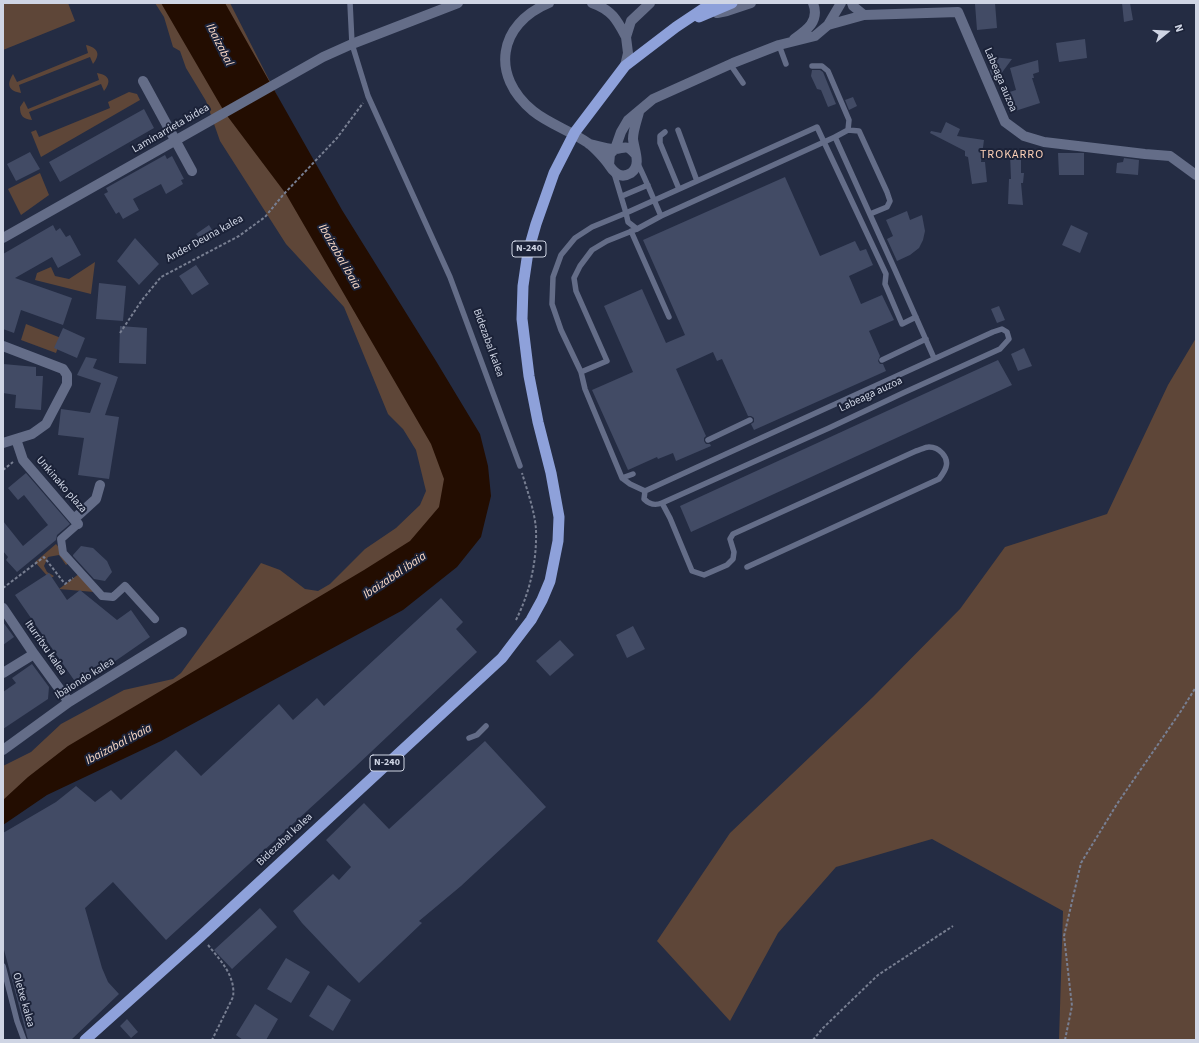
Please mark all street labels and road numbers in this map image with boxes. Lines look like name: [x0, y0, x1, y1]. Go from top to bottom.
street label: Labeaga auzoa: [981, 46, 1019, 114]
street label: Laminarrieta bidea: [130, 102, 212, 156]
street label: Ander Deuna kalea: [164, 212, 246, 266]
road number: N-240: [512, 241, 546, 257]
street label: Bidezabal kalea: [470, 307, 506, 379]
street label: Labeaga auzoa: [837, 375, 905, 415]
street label: Unkinako plaza: [33, 454, 89, 516]
street label: Iturritxu kalea: [21, 618, 69, 678]
street label: Ibaiondo kalea: [53, 655, 117, 703]
road number: N-240: [370, 755, 404, 771]
street label: Bidezabal kalea: [254, 811, 316, 869]
street label: Oletxe kalea: [9, 971, 37, 1029]

